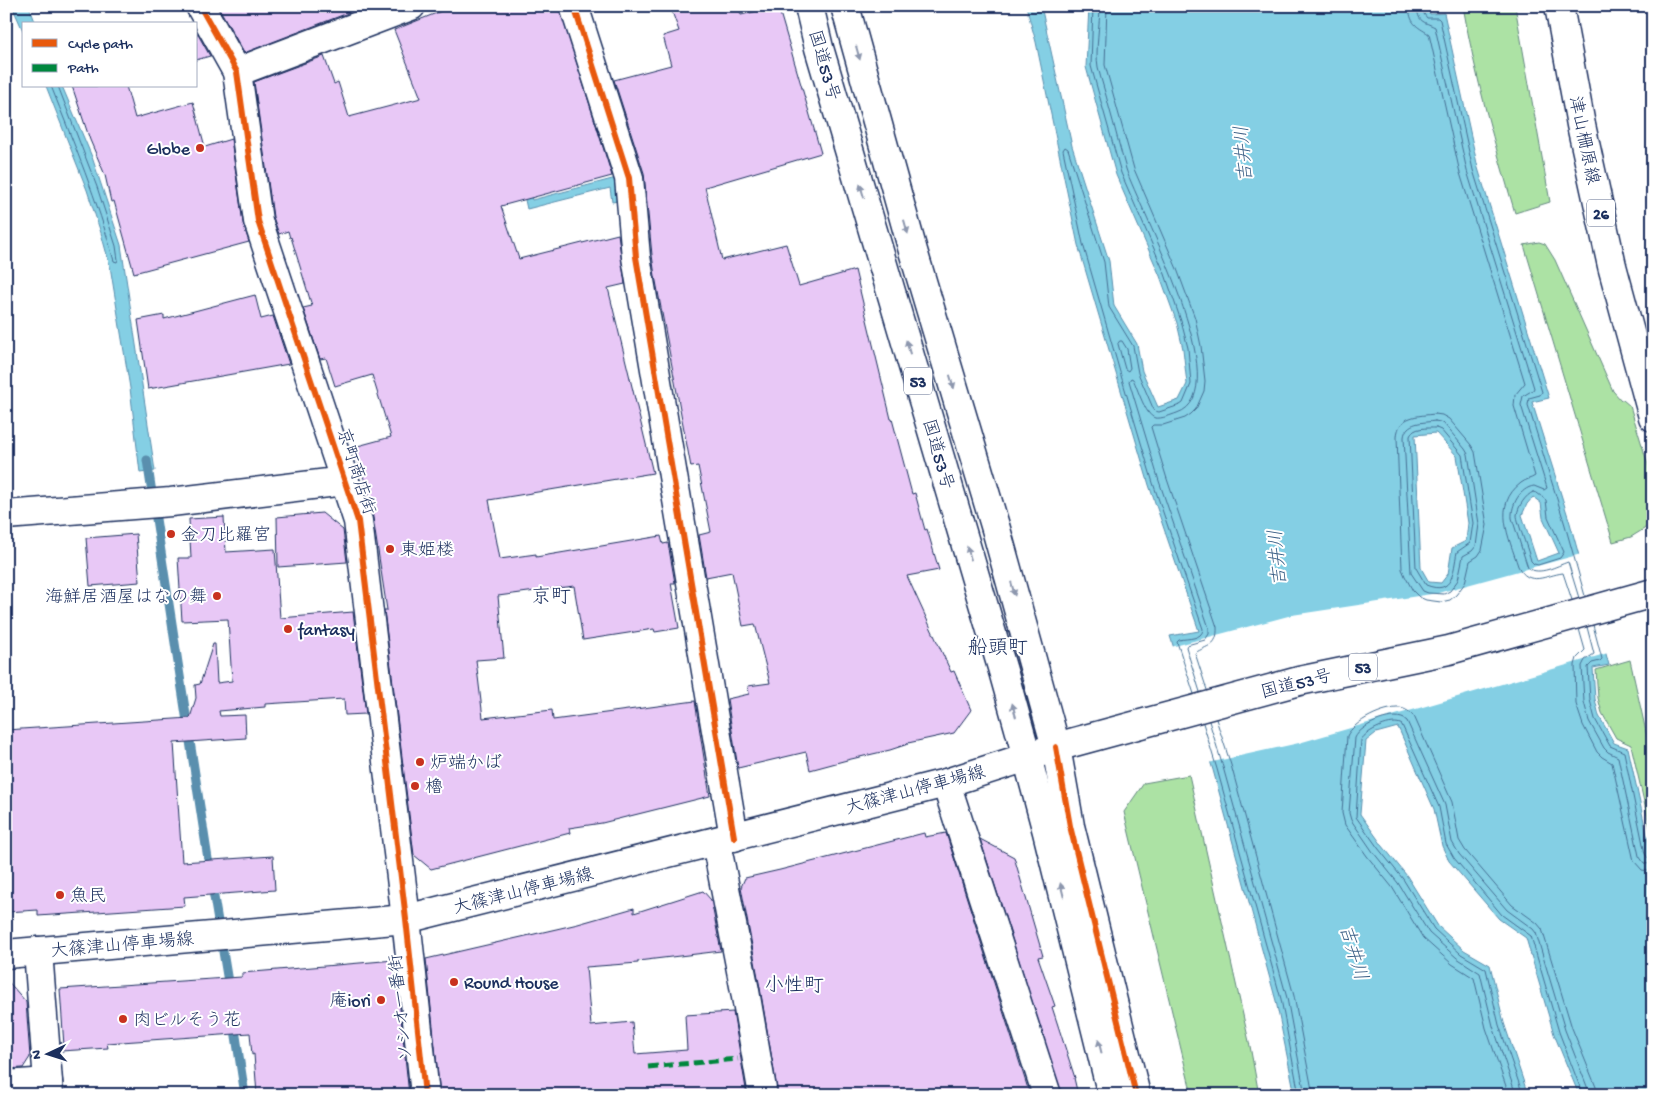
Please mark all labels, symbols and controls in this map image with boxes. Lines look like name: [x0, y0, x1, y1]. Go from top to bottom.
legend: [22, 22, 198, 88]
street label: 国道53号: [802, 28, 844, 104]
text: Cycle path: [68, 36, 133, 54]
one-way arrow: [854, 46, 862, 61]
text: Path: [67, 60, 99, 78]
street label: 津山柵原線: [1563, 94, 1603, 187]
water label: 吉井川: [1231, 124, 1259, 183]
place label: Globe: [147, 140, 191, 161]
marker: Globe: [194, 142, 206, 154]
one-way arrow: [858, 184, 866, 199]
road number: 26: [1587, 200, 1615, 227]
one-way arrow: [903, 219, 911, 234]
one-way arrow: [904, 340, 912, 355]
road number: 53: [904, 368, 932, 394]
one-way arrow: [949, 375, 957, 390]
street label: 国道53号: [916, 417, 958, 493]
street label: 京町商店街: [331, 425, 379, 518]
place label: 金刀比羅宮: [181, 525, 271, 547]
marker: 金刀比羅宮: [165, 528, 177, 540]
water label: 吉井川: [1265, 528, 1293, 587]
place label: 東姫楼: [400, 540, 454, 562]
marker: 東姫楼: [384, 543, 396, 555]
one-way arrow: [964, 546, 972, 561]
one-way arrow: [1009, 581, 1017, 596]
district label: 京町: [531, 586, 571, 610]
place label: 海鮮居酒屋はなの舞: [45, 587, 207, 609]
marker: 海鮮居酒屋はなの舞: [211, 590, 223, 602]
place label: fantasy: [297, 621, 355, 642]
marker: fantasy: [282, 623, 294, 635]
district label: 船頭町: [968, 636, 1028, 661]
road number: 53: [1349, 654, 1377, 680]
street label: 国道53号: [1258, 665, 1334, 704]
one-way arrow: [1009, 702, 1017, 717]
place label: 炉端かば: [430, 753, 502, 775]
marker: 炉端かば: [414, 756, 426, 768]
street label: 大篠津山停車場線: [843, 762, 988, 820]
place label: 櫓: [425, 777, 443, 799]
marker: 櫓: [409, 780, 421, 792]
street label: 大篠津山停車場線: [451, 864, 596, 920]
one-way arrow: [1057, 882, 1065, 897]
place label: 魚民: [70, 886, 106, 908]
marker: 魚民: [54, 889, 66, 901]
water label: 吉井川: [1332, 922, 1372, 984]
street label: 大篠津山停車場線: [49, 929, 195, 963]
street label: ソシオ一番街: [385, 953, 419, 1063]
place label: Round House: [464, 974, 559, 995]
district label: 小性町: [764, 975, 824, 999]
marker: Round House: [448, 976, 460, 988]
place label: 庵iori: [329, 991, 371, 1013]
marker: 庵iori: [375, 994, 387, 1006]
place label: 肉ビルそう花: [133, 1010, 241, 1032]
marker: 肉ビルそう花: [117, 1013, 129, 1025]
north arrow: [22, 1028, 72, 1078]
one-way arrow: [1096, 1040, 1104, 1055]
text: N: [29, 1050, 46, 1060]

